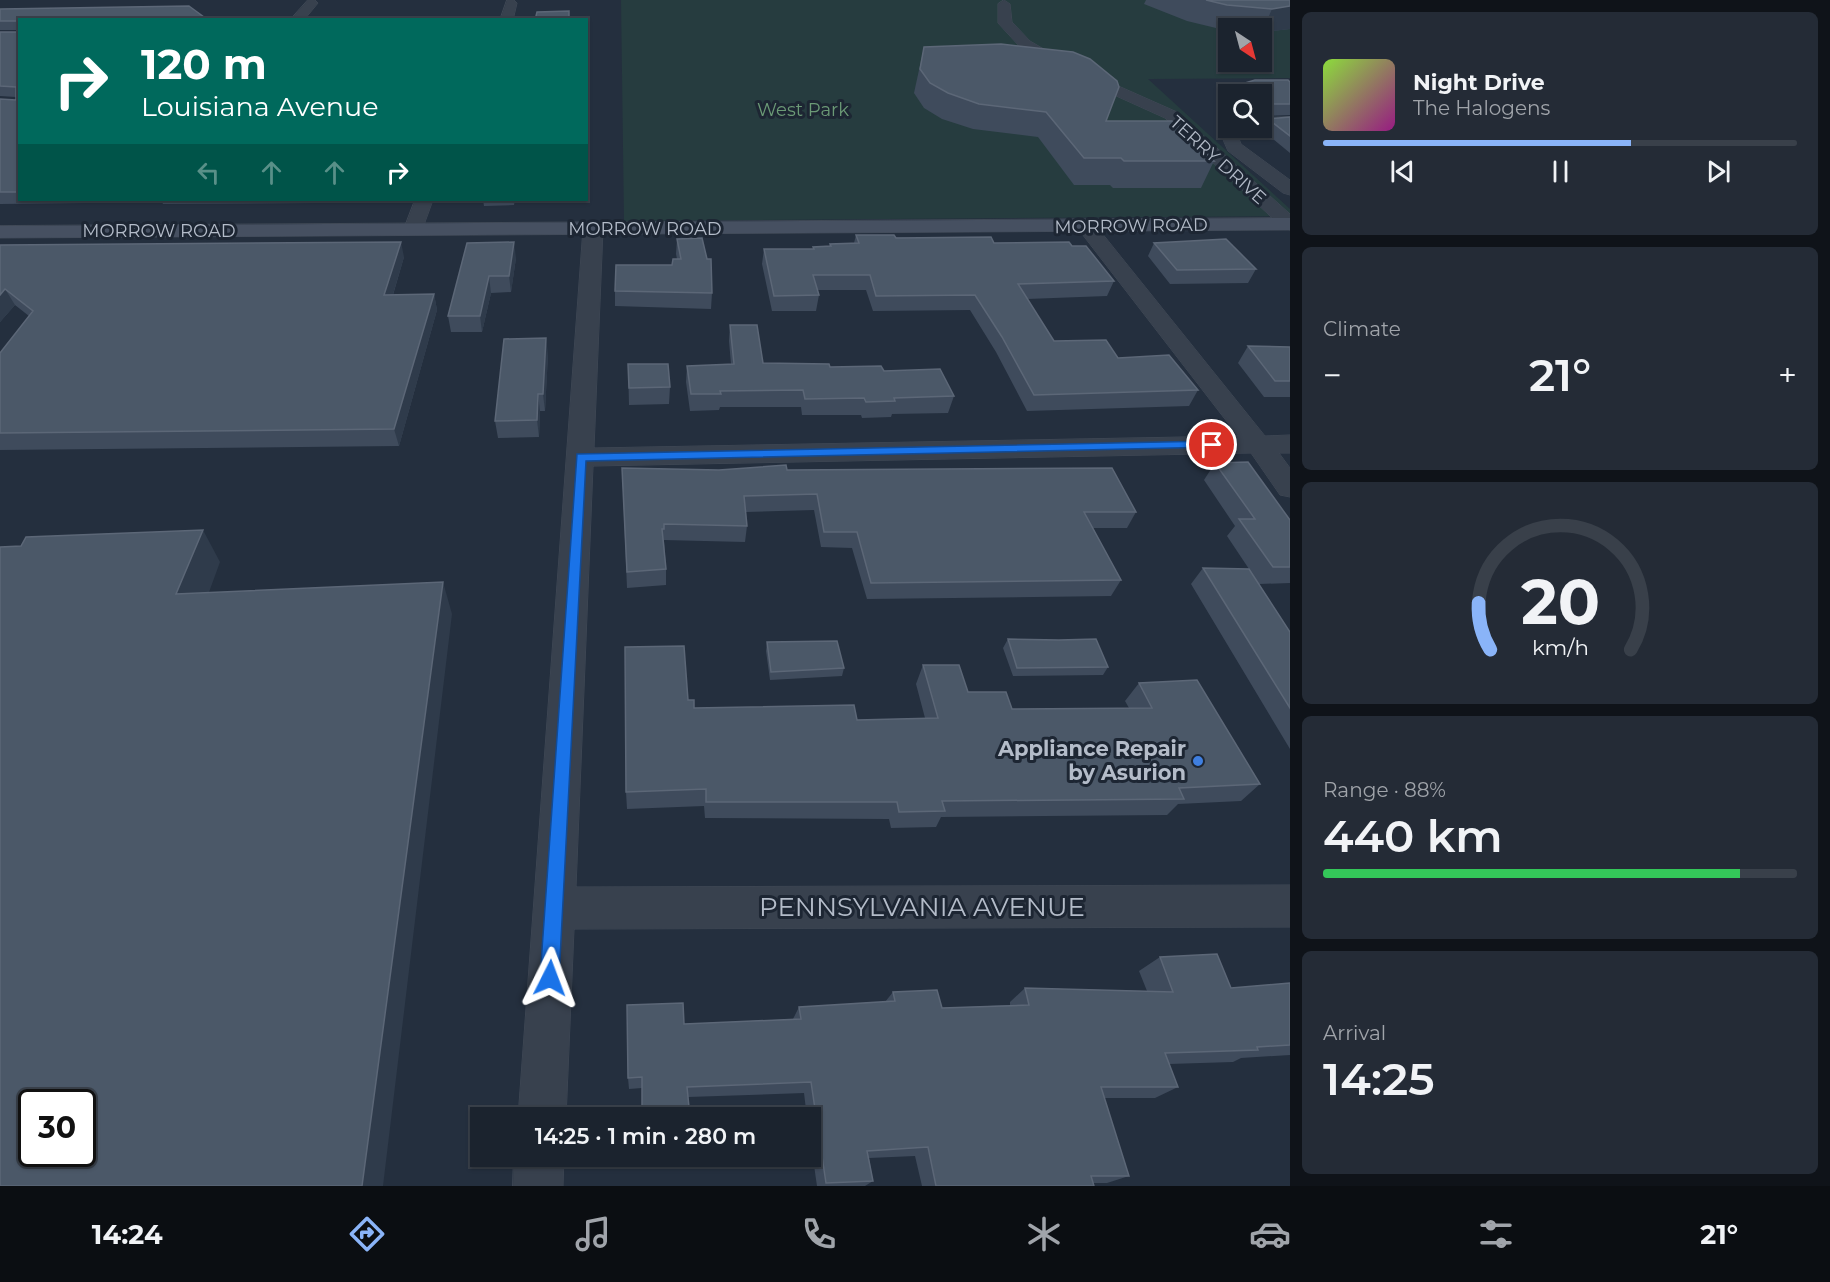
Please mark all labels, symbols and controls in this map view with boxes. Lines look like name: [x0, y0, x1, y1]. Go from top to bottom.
north arrow: [1218, 18, 1272, 72]
map controls: [1218, 18, 1272, 138]
text: 120 m: [141, 38, 267, 90]
icon: right: [42, 42, 120, 120]
text: Night Drive: [1413, 69, 1545, 96]
button: search: [1218, 84, 1272, 138]
text: Louisiana Avenue: [141, 90, 379, 123]
text: The Halogens: [1413, 96, 1550, 120]
park label: West Park: [757, 99, 849, 121]
street label: TERRY DRIVE: [1165, 111, 1271, 209]
icon: previous: [1386, 155, 1419, 188]
icon: pause: [1544, 155, 1577, 188]
icon: next: [1702, 155, 1735, 188]
icon: left: [192, 156, 225, 189]
icon: ahead: [255, 156, 288, 189]
icon: ahead: [318, 156, 351, 189]
icon: right: [381, 156, 414, 189]
street label: MORROW ROAD: [1054, 214, 1208, 238]
street label: MORROW ROAD: [568, 218, 722, 240]
street label: MORROW ROAD: [82, 220, 236, 242]
text: Climate: [1323, 317, 1401, 341]
text: 21°: [1529, 347, 1591, 402]
text: −: [1323, 355, 1342, 395]
text: +: [1778, 355, 1797, 395]
pin: [1186, 419, 1237, 470]
icon: arrive: [1195, 428, 1228, 461]
text: 20: [1520, 564, 1600, 640]
text: km/h: [1531, 634, 1589, 660]
place label: Appliance Repair by Asurion: [997, 736, 1186, 785]
marker: Appliance Repair by Asurion: [1191, 754, 1205, 768]
text: Range · 88%: [1323, 778, 1446, 802]
text: 440 km: [1323, 808, 1503, 863]
street label: PENNSYLVANIA AVENUE: [759, 891, 1085, 923]
position arrow: [518, 946, 582, 1010]
text: Arrival: [1323, 1021, 1386, 1045]
text: 14:25: [1323, 1051, 1434, 1106]
speed limit sign: 30: [18, 1089, 96, 1167]
text: 14:25 · 1 min · 280 m: [535, 1123, 756, 1150]
icon: directions: [346, 1213, 388, 1255]
icon: music: [572, 1213, 614, 1255]
icon: phone: [798, 1213, 840, 1255]
icon: climate: [1023, 1213, 1065, 1255]
icon: car: [1249, 1213, 1291, 1255]
icon: filters: [1475, 1213, 1517, 1255]
text: 14:24: [92, 1218, 163, 1251]
text: 21°: [1700, 1218, 1738, 1251]

